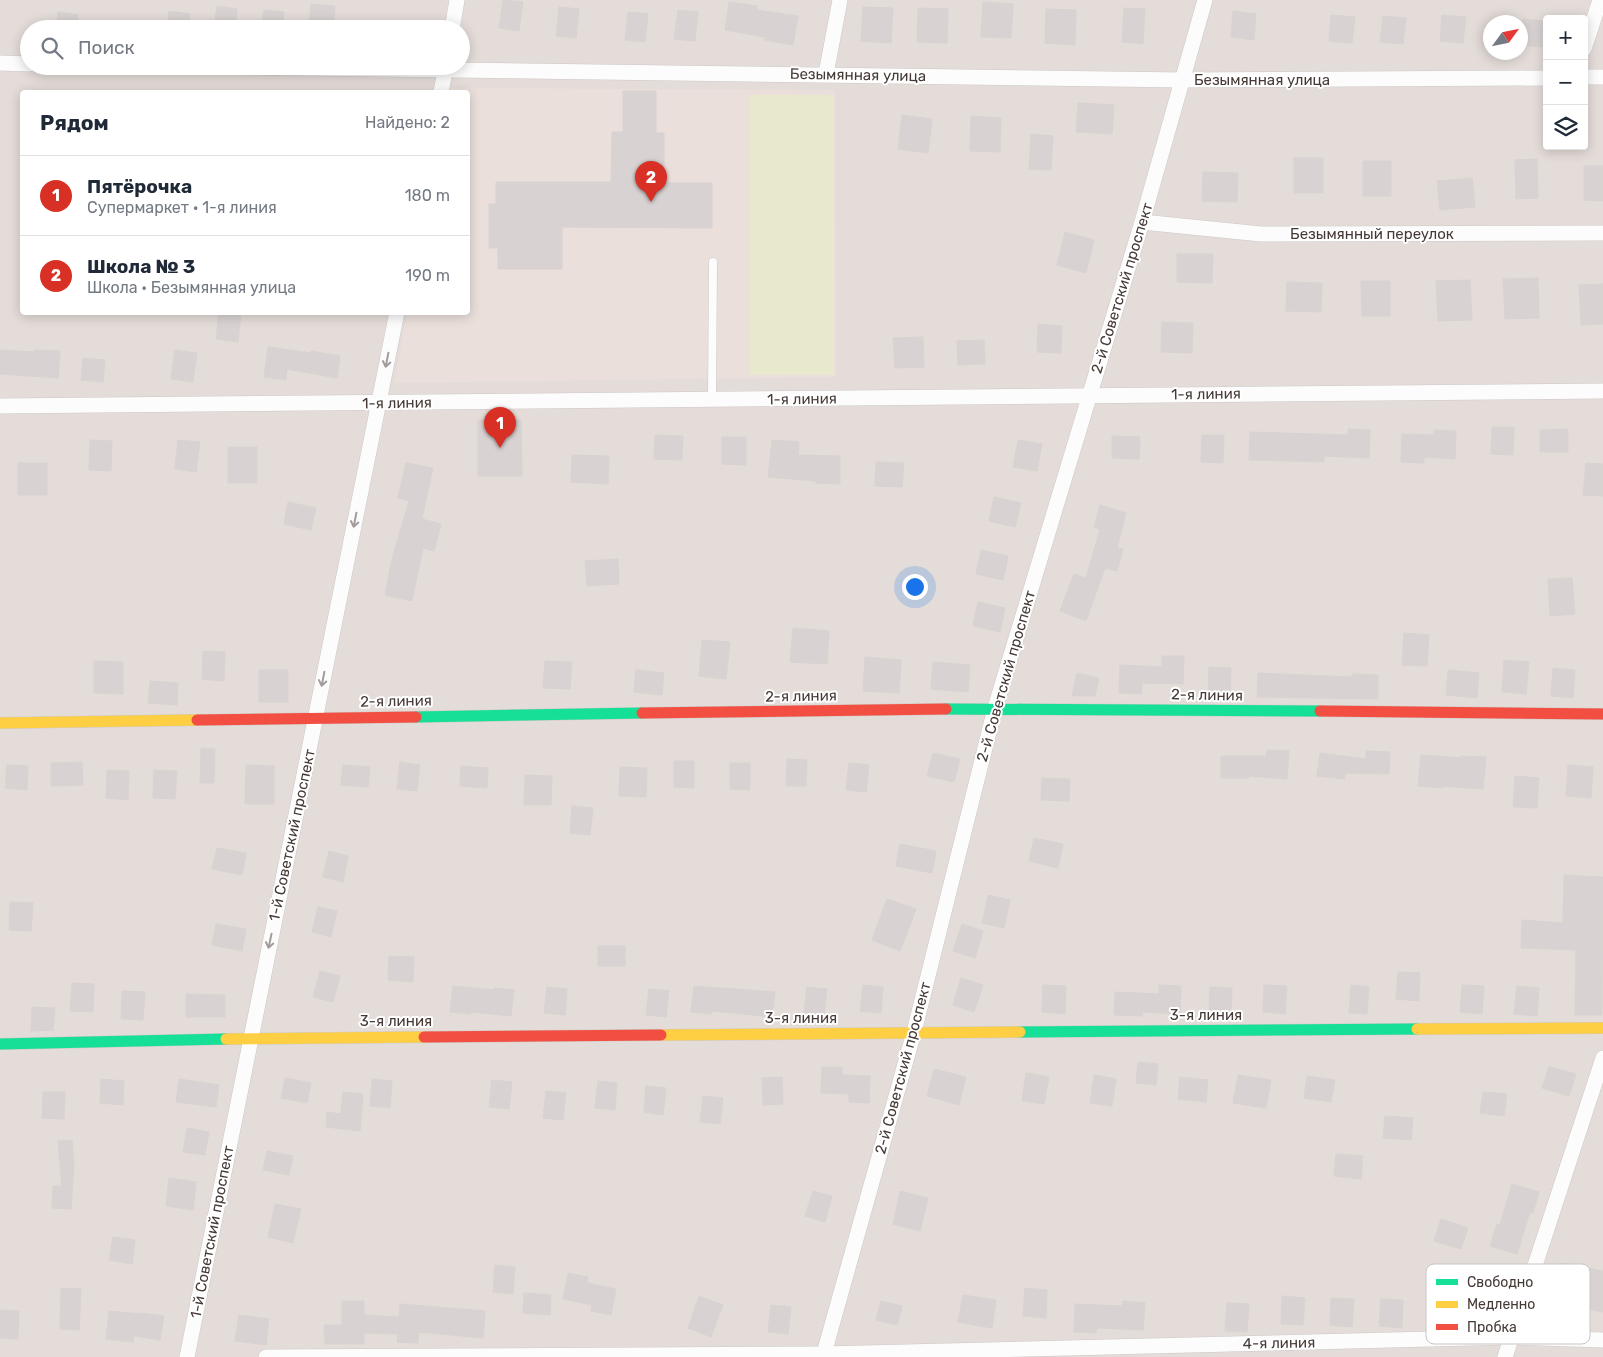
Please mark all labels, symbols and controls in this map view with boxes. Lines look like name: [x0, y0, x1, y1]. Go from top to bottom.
north arrow: [1483, 15, 1528, 60]
map controls: [1543, 15, 1588, 150]
button: +: [1543, 15, 1588, 60]
search box: [20, 20, 470, 75]
icon: search: [38, 34, 66, 62]
text: Поиск: [78, 36, 135, 59]
button: −: [1543, 60, 1588, 105]
street label: Безымянная улица: [790, 65, 926, 85]
street label: Безымянная улица: [1194, 71, 1330, 89]
button: layers: [1543, 105, 1588, 150]
text: Рядом: [40, 110, 109, 135]
text: Найдено: 2: [365, 113, 450, 132]
pin: 2: [635, 161, 667, 202]
text: Пятёрочка: [87, 175, 192, 198]
text: 1: [52, 186, 60, 205]
text: 180 m: [405, 186, 450, 205]
text: Супермаркет · 1-я линия: [87, 198, 277, 217]
street label: 2-й Советский проспект: [1087, 200, 1157, 376]
street label: Безымянный переулок: [1290, 225, 1454, 243]
text: Школа № 3: [87, 255, 195, 278]
text: 2: [51, 266, 61, 285]
text: 190 m: [405, 266, 450, 285]
text: Школа · Безымянная улица: [87, 278, 296, 297]
one-way arrow: [382, 352, 391, 368]
street label: 1-я линия: [1171, 384, 1241, 404]
street label: 1-я линия: [767, 389, 837, 409]
street label: 1-я линия: [362, 393, 432, 413]
pin: 1: [484, 407, 516, 448]
one-way arrow: [350, 511, 360, 527]
your location: [902, 574, 928, 600]
street label: 2-й Советский проспект: [973, 588, 1039, 764]
one-way arrow: [318, 671, 328, 687]
street label: 2-я линия: [1171, 685, 1243, 705]
street label: 2-я линия: [765, 686, 837, 706]
street label: 2-я линия: [360, 691, 432, 711]
street label: 1-й Советский проспект: [265, 747, 319, 923]
one-way arrow: [265, 933, 274, 949]
street label: 2-й Советский проспект: [871, 980, 935, 1156]
street label: 3-я линия: [1170, 1006, 1242, 1024]
street label: 3-я линия: [765, 1009, 837, 1027]
street label: 3-я линия: [360, 1012, 432, 1030]
street label: 1-й Советский проспект: [186, 1144, 238, 1320]
legend: [1426, 1264, 1590, 1344]
text: Свободно: [1467, 1274, 1533, 1291]
text: Медленно: [1467, 1296, 1535, 1313]
text: Пробка: [1467, 1319, 1517, 1336]
street label: 4-я линия: [1242, 1333, 1316, 1353]

